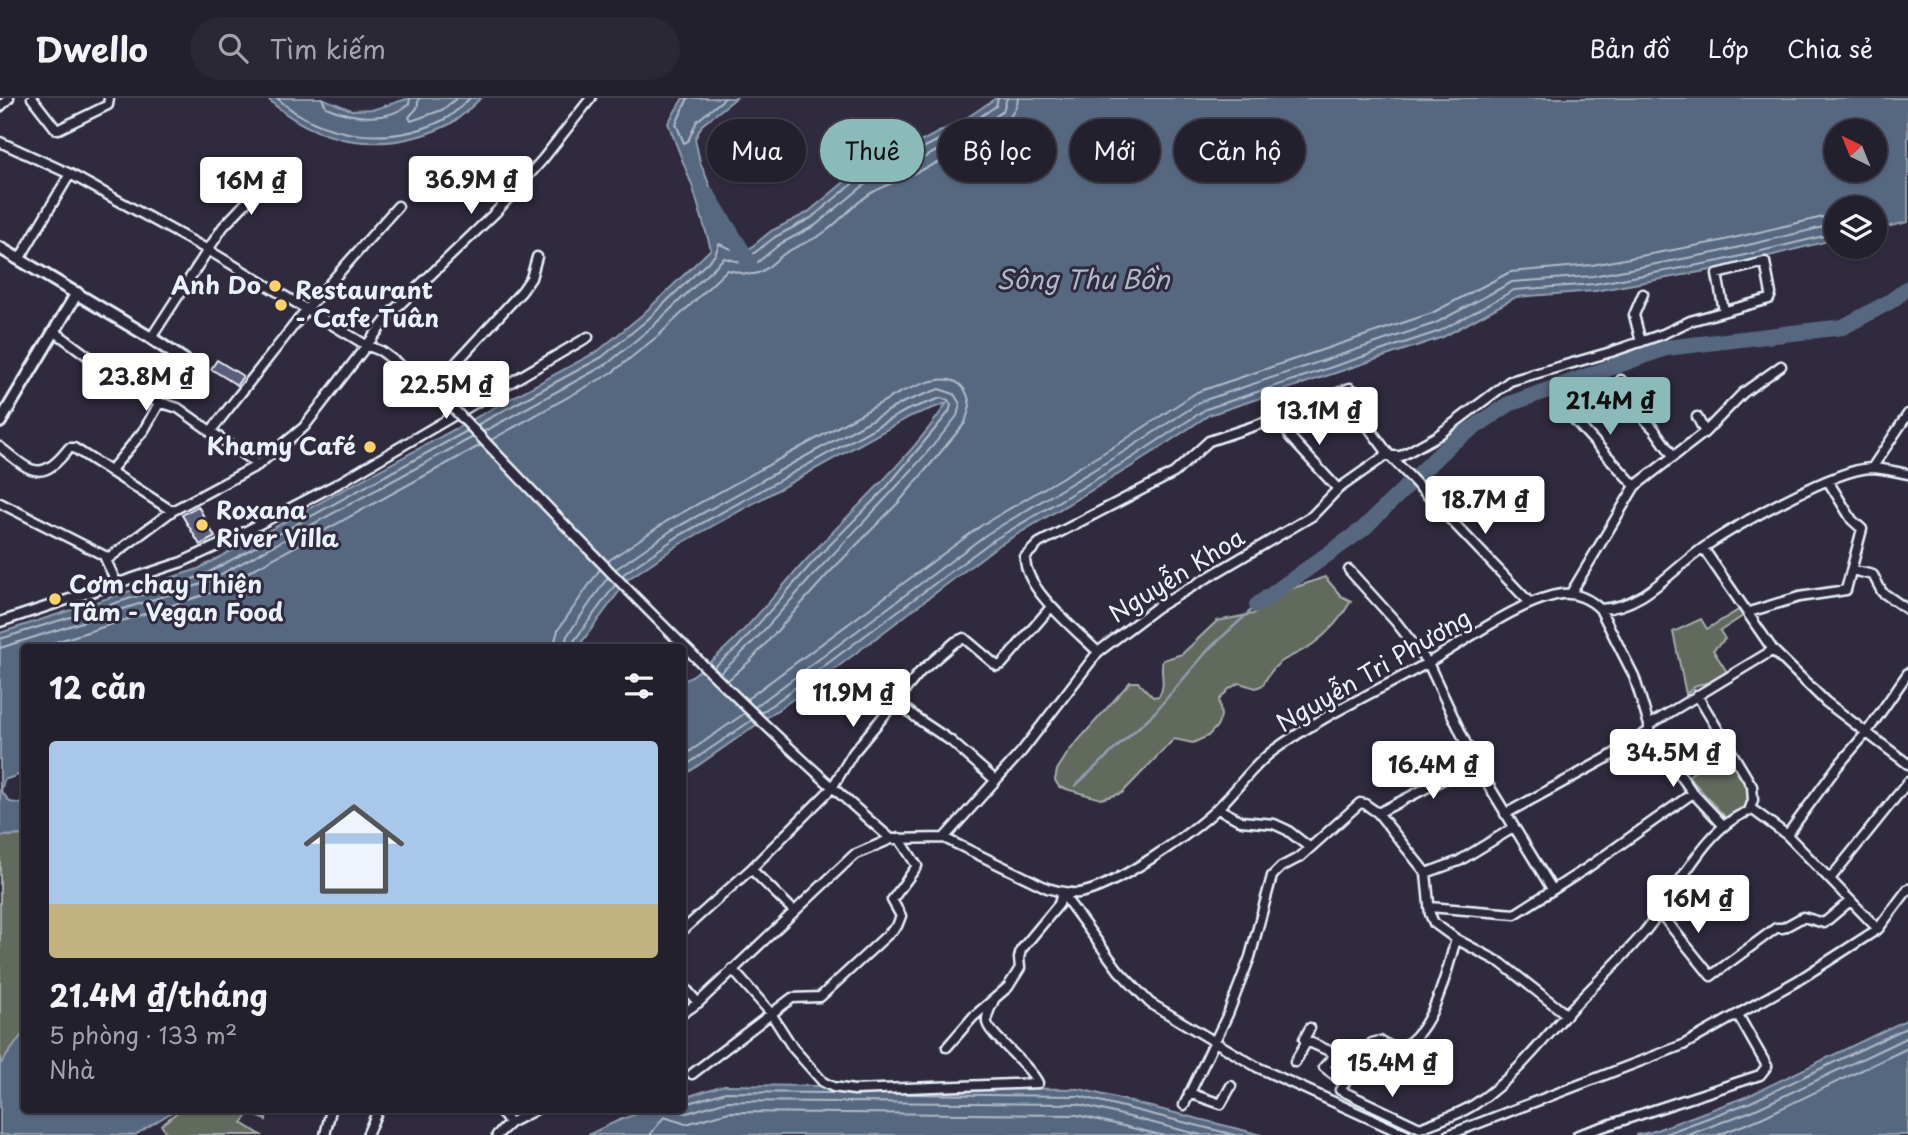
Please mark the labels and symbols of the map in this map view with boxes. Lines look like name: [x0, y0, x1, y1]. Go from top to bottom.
north arrow: [1824, 119, 1886, 182]
pin: 36.9M ₫: [406, 156, 536, 216]
pin: 16M ₫: [202, 158, 300, 217]
water label: Sông Thu Bồn: [996, 259, 1171, 298]
place label: Anh Do: [171, 266, 261, 302]
place label: Restaurant - Cafe Tuân: [295, 271, 439, 335]
marker: Anh Do: [267, 278, 283, 294]
marker: Restaurant - Cafe Tuân: [273, 297, 289, 313]
pin: 23.8M ₫: [81, 354, 211, 413]
pin: 22.5M ₫: [381, 362, 511, 421]
pin: 21.4M ₫: [1545, 378, 1675, 437]
pin: 13.1M ₫: [1254, 388, 1384, 447]
place label: Khamy Café: [207, 427, 356, 463]
marker: Khamy Café: [362, 439, 378, 455]
pin: 18.7M ₫: [1420, 476, 1550, 536]
place label: Roxana River Villa: [216, 491, 339, 555]
marker: Roxana River Villa: [194, 517, 210, 533]
street label: Nguyễn Khoa: [1101, 518, 1251, 630]
place label: Cơm chay Thiện Tâm - Vegan Food: [69, 565, 284, 629]
marker: Cơm chay Thiện Tâm - Vegan Food: [47, 591, 63, 607]
street label: Nguyễn Tri Phương: [1269, 599, 1477, 740]
pin: 11.9M ₫: [788, 670, 918, 729]
pin: 34.5M ₫: [1608, 730, 1738, 789]
pin: 16.4M ₫: [1368, 742, 1498, 801]
pin: 16M ₫: [1649, 876, 1747, 935]
pin: 15.4M ₫: [1327, 1040, 1457, 1099]

